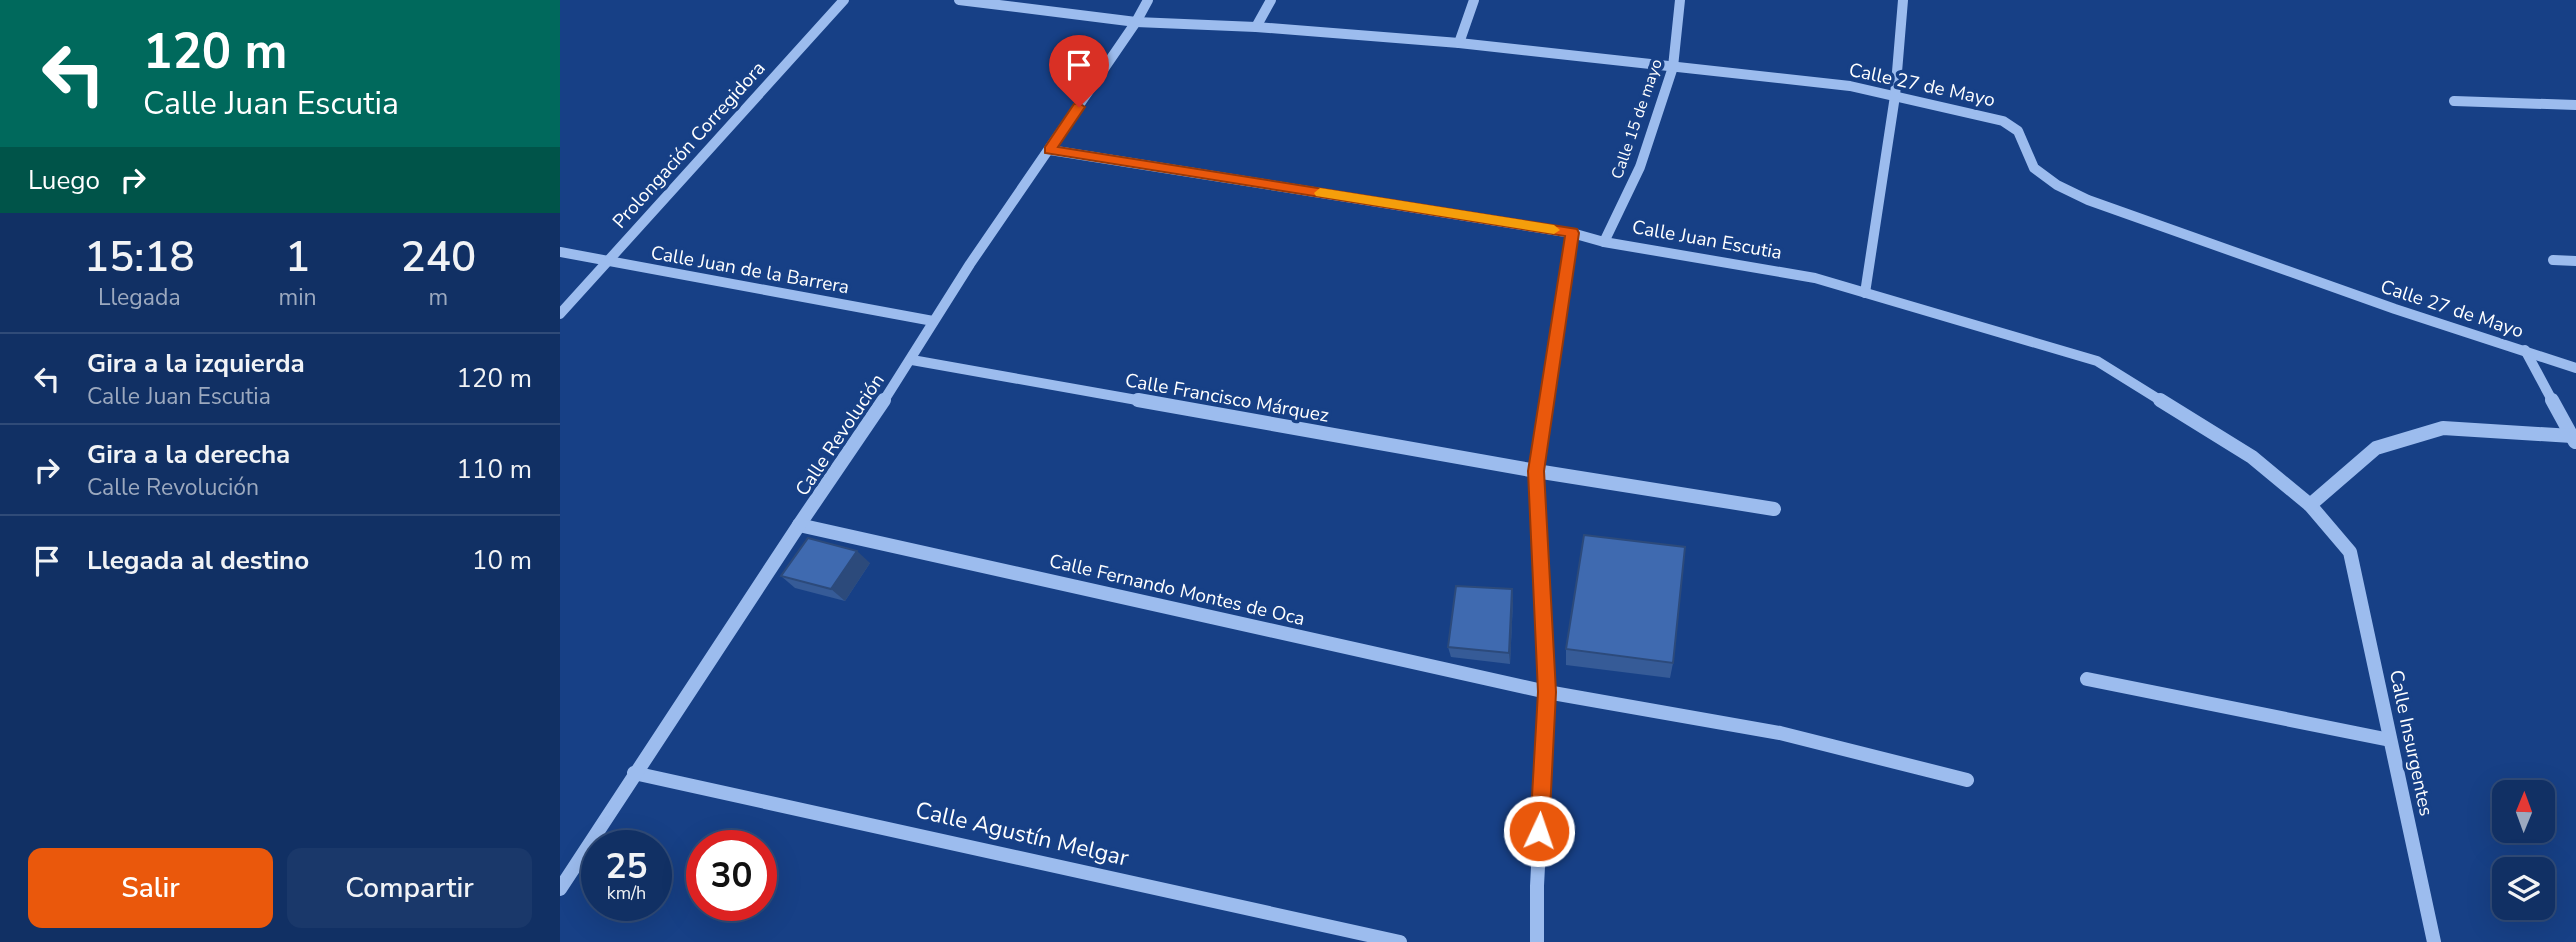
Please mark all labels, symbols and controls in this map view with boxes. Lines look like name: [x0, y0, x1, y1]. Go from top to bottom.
text: 120 m: [143, 18, 287, 85]
icon: left: [28, 28, 119, 119]
pin: [1049, 35, 1109, 107]
icon: arrive: [1060, 46, 1098, 84]
street label: Prolongación Corregidora: [607, 56, 771, 234]
street label: Calle 15 de mayo: [1606, 56, 1668, 182]
street label: Calle 27 de Mayo: [1846, 57, 1998, 113]
text: Calle Juan Escutia: [143, 82, 399, 125]
icon: right: [114, 161, 152, 199]
text: Luego: [28, 163, 100, 198]
street label: Calle Juan Escutia: [1630, 214, 1784, 266]
text: 15:18: [84, 229, 195, 286]
text: 1: [285, 229, 310, 286]
text: 240: [400, 229, 476, 286]
street label: Calle Juan de la Barrera: [649, 240, 851, 300]
street label: Calle 27 de Mayo: [2377, 274, 2527, 344]
text: Llegada: [98, 282, 181, 313]
text: min: [279, 282, 317, 313]
text: m: [428, 282, 448, 313]
text: Gira a la izquierda: [87, 346, 305, 381]
icon: left: [28, 360, 66, 398]
text: 120 m: [456, 361, 532, 396]
street label: Calle Francisco Márquez: [1123, 367, 1331, 429]
street label: Calle Revolución: [789, 369, 891, 501]
text: Calle Juan Escutia: [87, 381, 271, 412]
text: Gira a la derecha: [87, 437, 290, 472]
icon: right: [28, 451, 66, 489]
text: 110 m: [456, 452, 532, 487]
text: Calle Revolución: [87, 472, 259, 503]
icon: arrive: [28, 542, 66, 580]
text: Llegada al destino: [87, 543, 309, 578]
text: 10 m: [472, 543, 532, 578]
street label: Calle Fernando Montes de Oca: [1047, 548, 1307, 632]
street label: Calle Insurgentes: [2383, 668, 2439, 818]
north arrow: [2492, 780, 2555, 844]
map controls: [2492, 780, 2555, 920]
street label: Calle Agustín Melgar: [912, 794, 1132, 874]
position arrow: [1502, 794, 1576, 868]
speed limit sign: 30: [686, 830, 777, 921]
text: 25: [605, 843, 648, 890]
button: Salir: [28, 848, 273, 928]
button: Compartir: [287, 848, 532, 928]
button: layers: [2492, 857, 2555, 920]
text: km/h: [607, 881, 646, 905]

